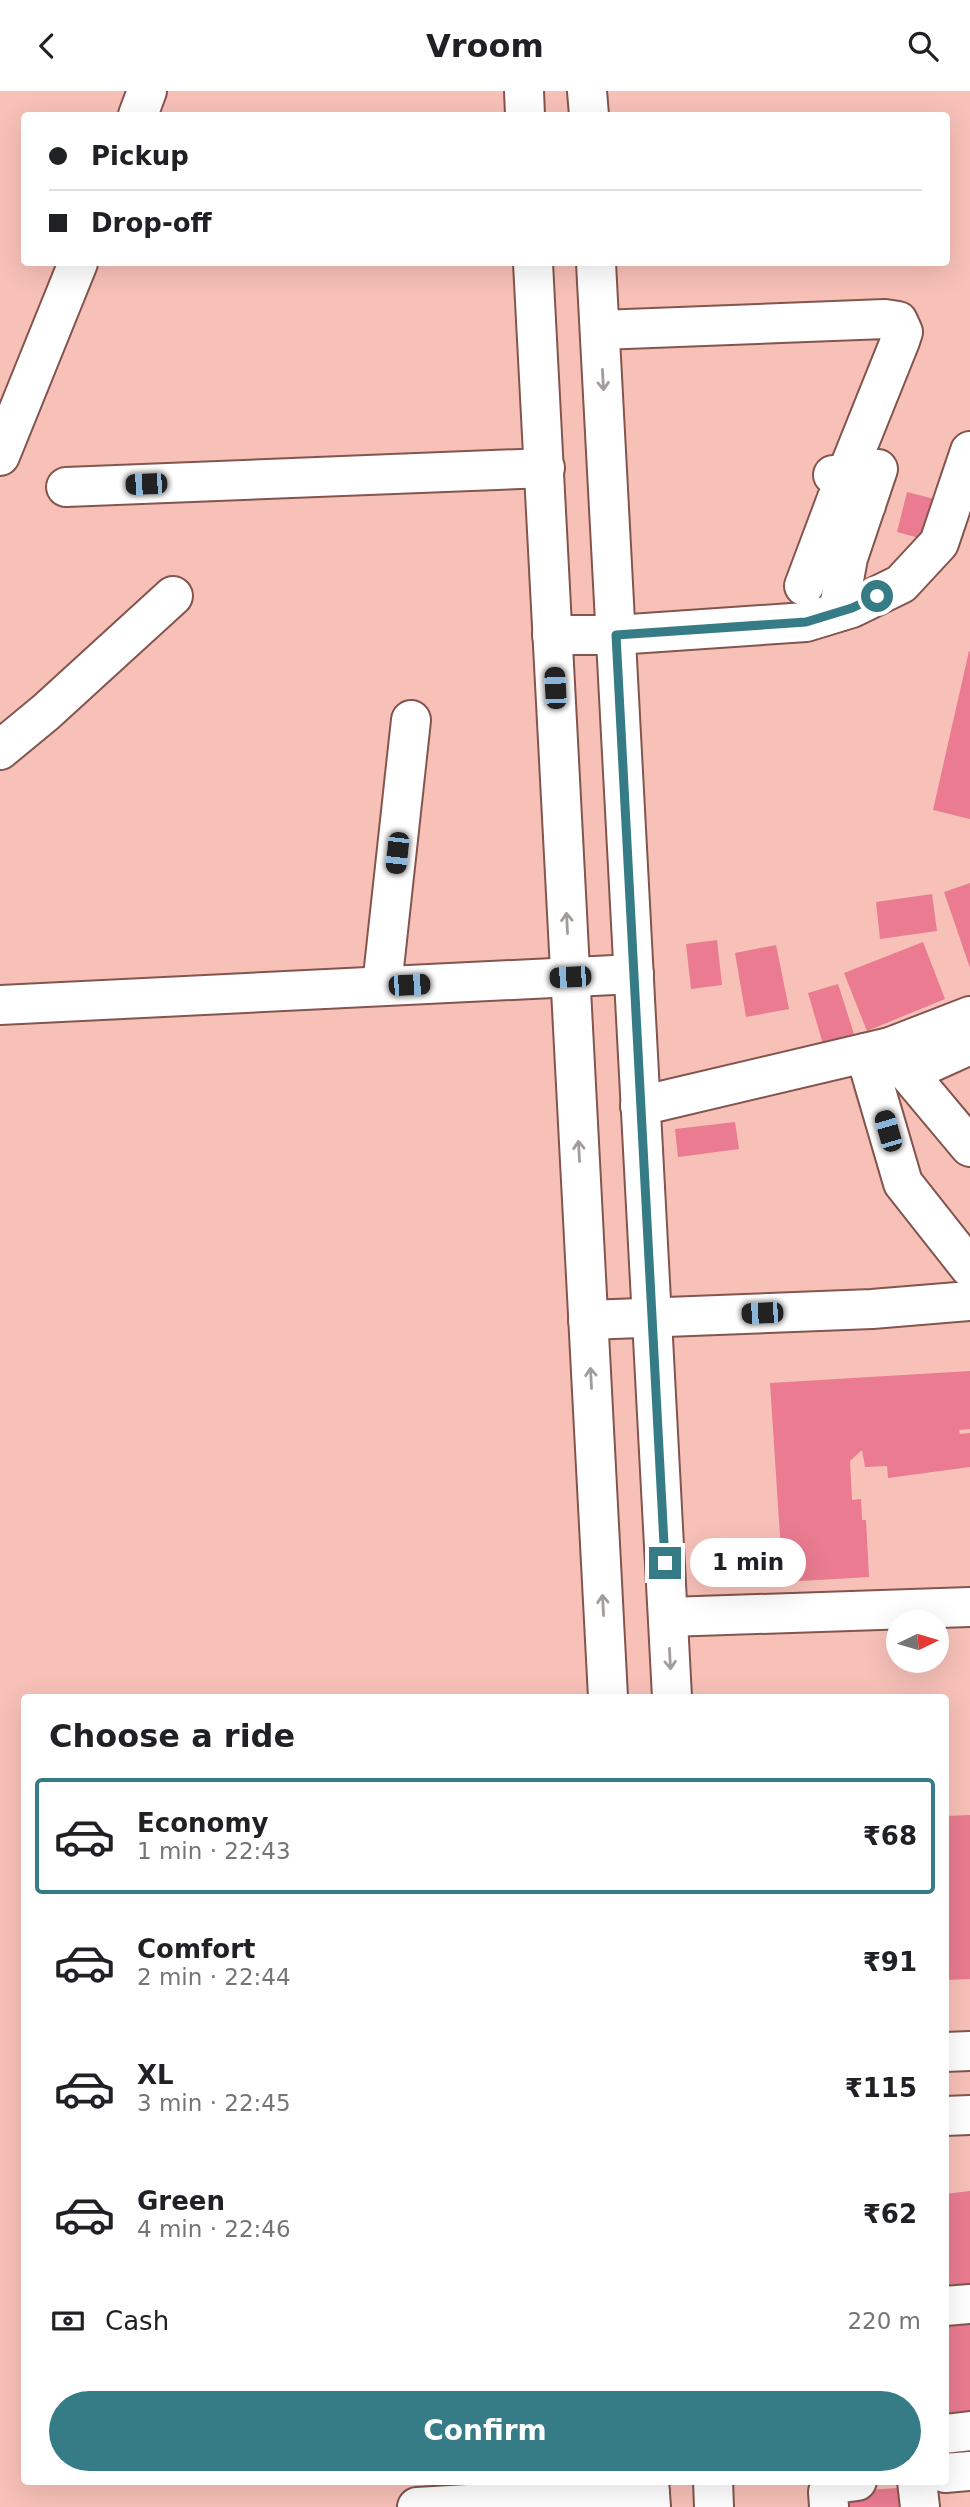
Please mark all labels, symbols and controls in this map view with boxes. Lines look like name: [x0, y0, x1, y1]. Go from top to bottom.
icon: back: [28, 27, 66, 65]
text: Vroom: [426, 27, 544, 65]
icon: search: [904, 27, 942, 65]
text: Pickup: [91, 141, 189, 171]
text: Drop-off: [91, 208, 212, 238]
one-way arrow: [596, 368, 609, 391]
car: [125, 473, 168, 495]
route start: [861, 580, 893, 612]
car: [544, 666, 567, 710]
car: [385, 831, 410, 875]
one-way arrow: [561, 912, 574, 935]
car: [549, 965, 592, 989]
car: [388, 973, 431, 997]
car: [873, 1108, 904, 1154]
one-way arrow: [572, 1140, 585, 1162]
car: [741, 1302, 784, 1324]
one-way arrow: [584, 1367, 597, 1389]
callout: 1 min: [690, 1539, 805, 1587]
route end: [649, 1547, 681, 1579]
text: 1 min: [712, 1549, 784, 1575]
one-way arrow: [596, 1594, 609, 1617]
north arrow: [886, 1610, 948, 1673]
map controls: [886, 1610, 949, 1673]
one-way arrow: [664, 1647, 677, 1670]
text: Choose a ride: [49, 1717, 295, 1755]
icon: car: [53, 1805, 116, 1868]
text: Economy: [137, 1808, 268, 1838]
text: ₹68: [863, 1821, 917, 1851]
text: 1 min · 22:43: [137, 1838, 291, 1864]
icon: car: [53, 1931, 116, 1994]
text: Comfort: [137, 1934, 255, 1964]
text: ₹91: [863, 1947, 917, 1977]
text: 2 min · 22:44: [137, 1964, 291, 1990]
icon: car: [53, 2057, 116, 2120]
text: XL: [137, 2060, 174, 2090]
text: ₹115: [845, 2073, 917, 2103]
text: 3 min · 22:45: [137, 2090, 291, 2116]
icon: car: [53, 2183, 116, 2246]
text: Green: [137, 2186, 225, 2216]
text: ₹62: [863, 2199, 917, 2229]
text: 4 min · 22:46: [137, 2216, 291, 2242]
icon: cash: [49, 2302, 87, 2340]
text: Cash: [105, 2306, 169, 2336]
text: 220 m: [847, 2308, 921, 2334]
button: Confirm: [49, 2391, 921, 2471]

